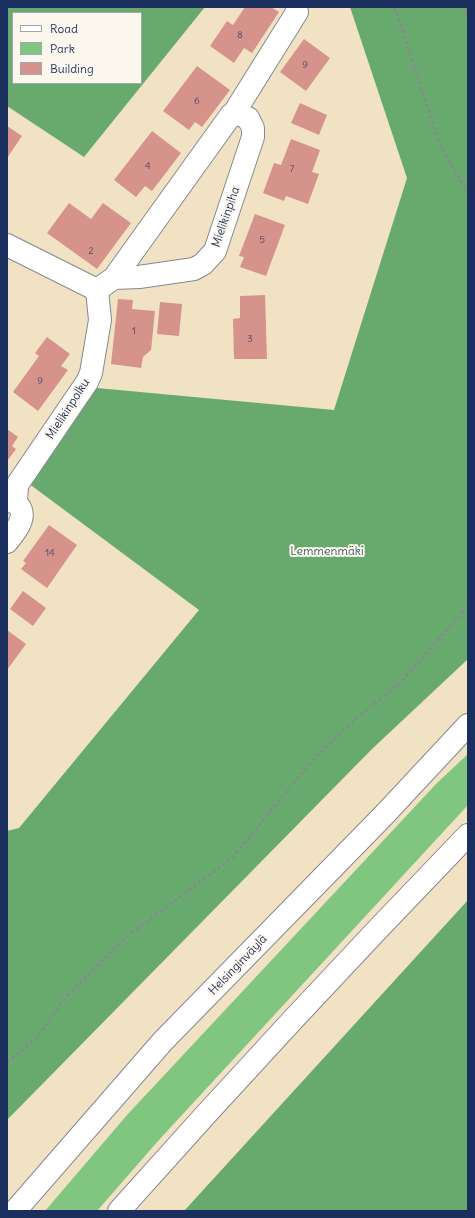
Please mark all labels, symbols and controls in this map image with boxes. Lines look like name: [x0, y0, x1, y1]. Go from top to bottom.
legend: [12, 12, 142, 84]
text: Road: [50, 21, 78, 36]
house number: 8: [237, 29, 243, 41]
text: Park: [50, 41, 75, 56]
house number: 9: [302, 59, 308, 71]
text: Building: [50, 61, 94, 76]
house number: 6: [194, 95, 200, 107]
house number: 4: [145, 160, 151, 172]
house number: 7: [290, 163, 294, 175]
street label: Mielikinpiha: [209, 185, 243, 249]
house number: 5: [259, 234, 265, 246]
house number: 2: [88, 245, 94, 257]
house number: 1: [132, 325, 136, 337]
house number: 3: [247, 333, 253, 345]
house number: 9: [37, 375, 43, 387]
street label: Mielikinpolku: [43, 376, 93, 442]
park label: Lemmenmäki: [290, 545, 364, 559]
house number: 14: [45, 547, 55, 559]
street label: Helsinginväylä: [206, 932, 270, 998]

